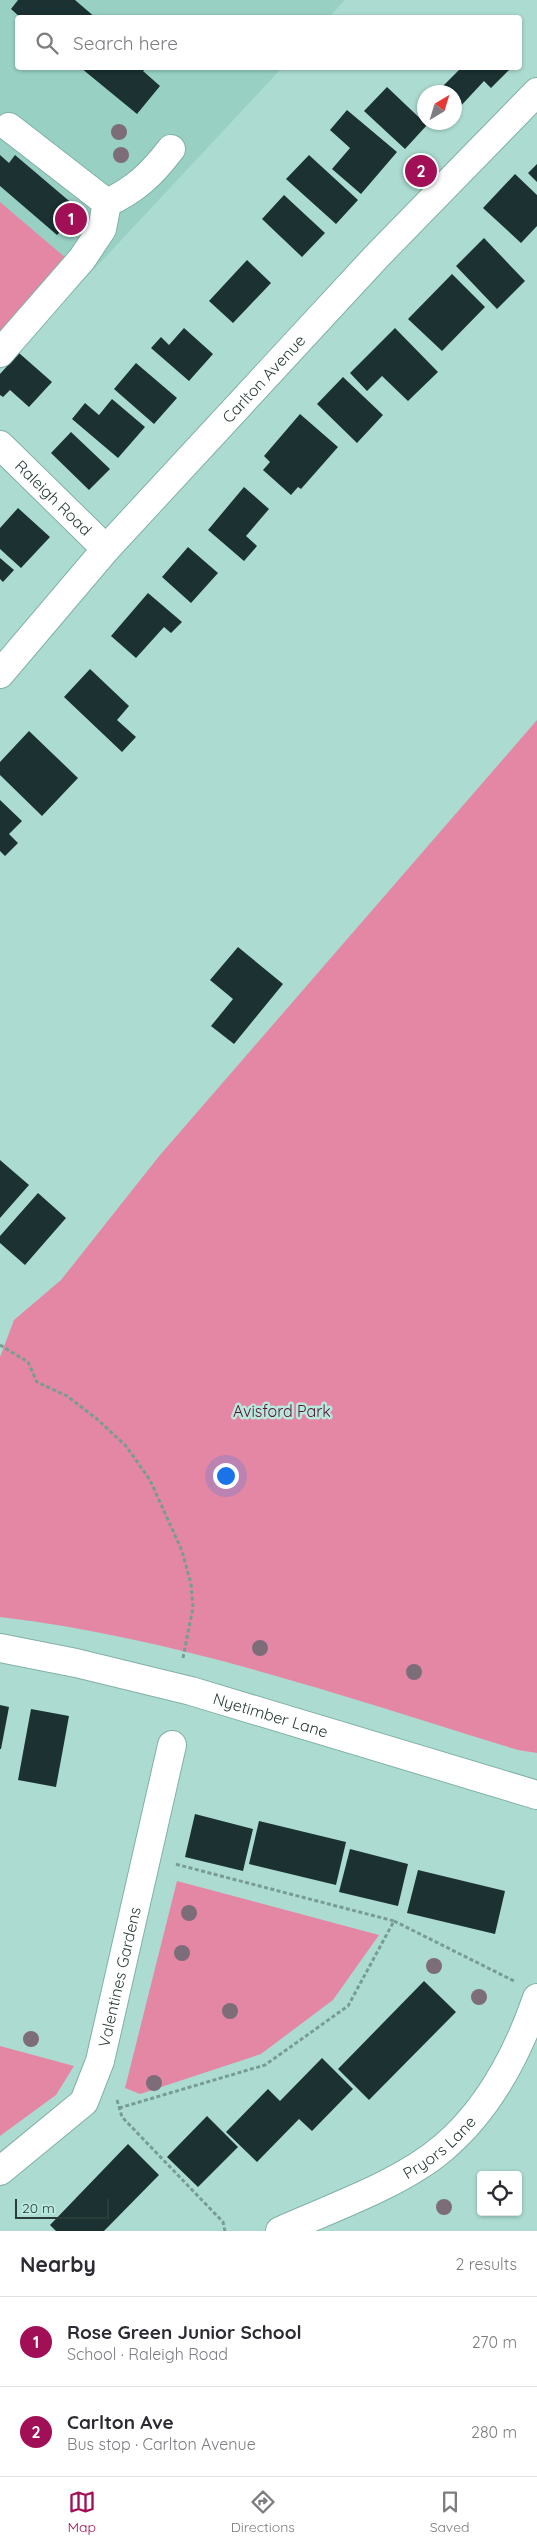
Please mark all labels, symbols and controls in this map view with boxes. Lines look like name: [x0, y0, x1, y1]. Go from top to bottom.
search box: [15, 15, 522, 70]
icon: search: [33, 29, 61, 57]
text: Search here: [73, 31, 178, 55]
north arrow: [417, 85, 462, 130]
pin: 2: [405, 152, 437, 190]
pin: 1: [55, 200, 87, 238]
street label: Carlton Avenue: [218, 330, 309, 427]
street label: Raleigh Road: [11, 455, 96, 540]
park label: Avisford Park: [233, 1401, 331, 1421]
your location: [213, 1463, 239, 1489]
street label: Nyetimber Lane: [211, 1688, 331, 1742]
street label: Valentines Gardens: [93, 1905, 145, 2049]
street label: Pryors Lane: [399, 2112, 480, 2183]
map controls: [477, 2171, 522, 2216]
button: locate: [477, 2171, 522, 2216]
scale bar: [15, 2196, 109, 2219]
text: 20 m: [22, 2199, 55, 2217]
text: Nearby: [20, 2251, 96, 2277]
text: 2 results: [455, 2254, 517, 2274]
text: Rose Green Junior School: [67, 2320, 302, 2344]
text: 1: [33, 2332, 39, 2352]
text: 270 m: [472, 2332, 517, 2352]
text: School · Raleigh Road: [67, 2344, 228, 2364]
text: Carlton Ave: [67, 2410, 174, 2434]
text: 2: [31, 2422, 41, 2442]
text: 280 m: [471, 2422, 517, 2442]
text: Bus stop · Carlton Avenue: [67, 2434, 256, 2454]
tab: Map: [67, 2488, 96, 2536]
tab: Directions: [231, 2488, 295, 2536]
tab: Saved: [430, 2488, 470, 2536]

